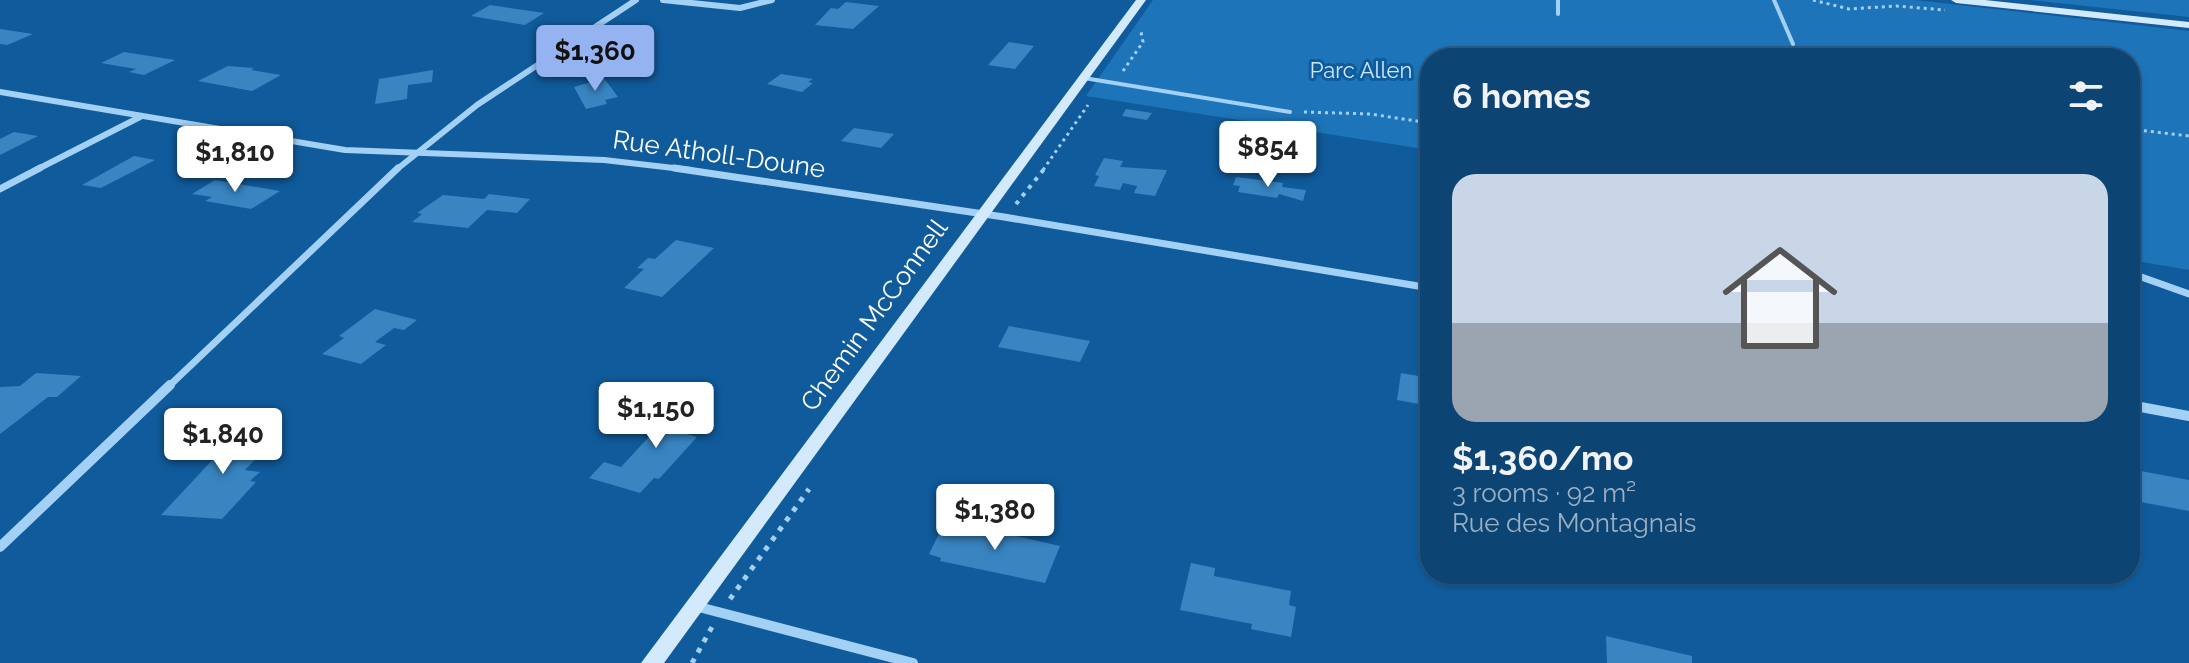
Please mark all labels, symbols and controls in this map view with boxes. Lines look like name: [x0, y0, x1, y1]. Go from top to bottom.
pin: $1,360: [530, 25, 660, 93]
text: $1,360: [554, 36, 636, 66]
park label: Parc Allen: [1310, 57, 1412, 83]
icon: filters: [2064, 74, 2108, 118]
text: 6 homes: [1452, 76, 1591, 116]
pin: $854: [1221, 121, 1315, 189]
street label: Rue Atholl-Doune: [611, 124, 827, 184]
pin: $1,810: [170, 126, 300, 194]
text: $854: [1237, 132, 1299, 162]
text: $1,810: [195, 137, 275, 167]
street label: Chemin McConnell: [794, 213, 954, 417]
icon: home: [1708, 226, 1852, 370]
pin: $1,150: [591, 382, 721, 450]
text: $1,150: [617, 393, 695, 423]
pin: $1,840: [158, 408, 288, 476]
text: $1,840: [182, 419, 264, 449]
text: $1,360/mo: [1452, 438, 1633, 478]
text: 3 rooms · 92 m²: [1452, 478, 1636, 508]
pin: $1,380: [930, 484, 1060, 552]
text: $1,380: [954, 495, 1036, 525]
text: Rue des Montagnais: [1452, 508, 1696, 538]

